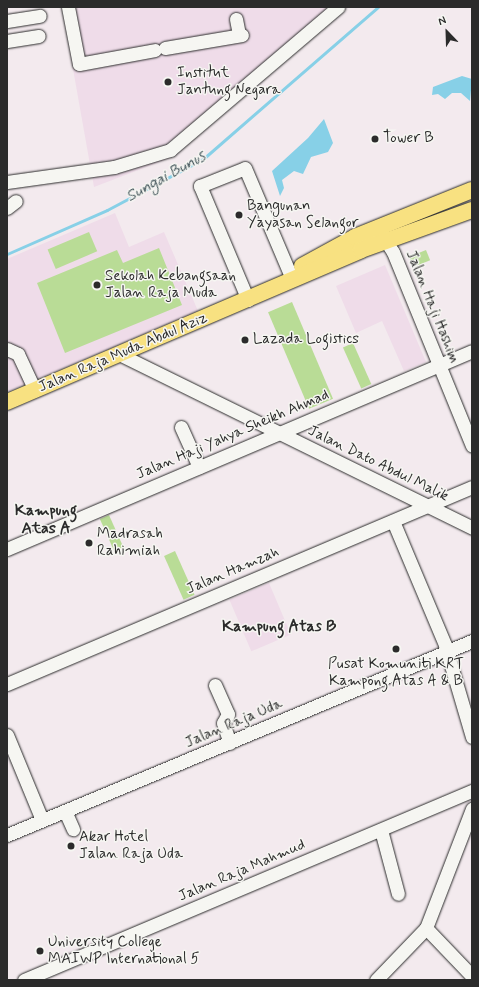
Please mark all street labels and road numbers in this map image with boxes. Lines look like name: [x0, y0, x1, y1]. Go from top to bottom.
street label: Jalan Haji Hashim: [401, 248, 463, 366]
street label: Jalan Raja Muda Abdul Aziz: [36, 309, 210, 397]
street label: Jalan Haji Yahya Sheikh Ahmad: [133, 386, 333, 484]
street label: Jalan Dato Abdul Malik: [307, 423, 449, 505]
street label: Jalan Hamzah: [185, 544, 281, 598]
street label: Jalan Raja Uda: [184, 696, 284, 752]
street label: Jalan Raja Mahmud: [177, 837, 307, 905]

